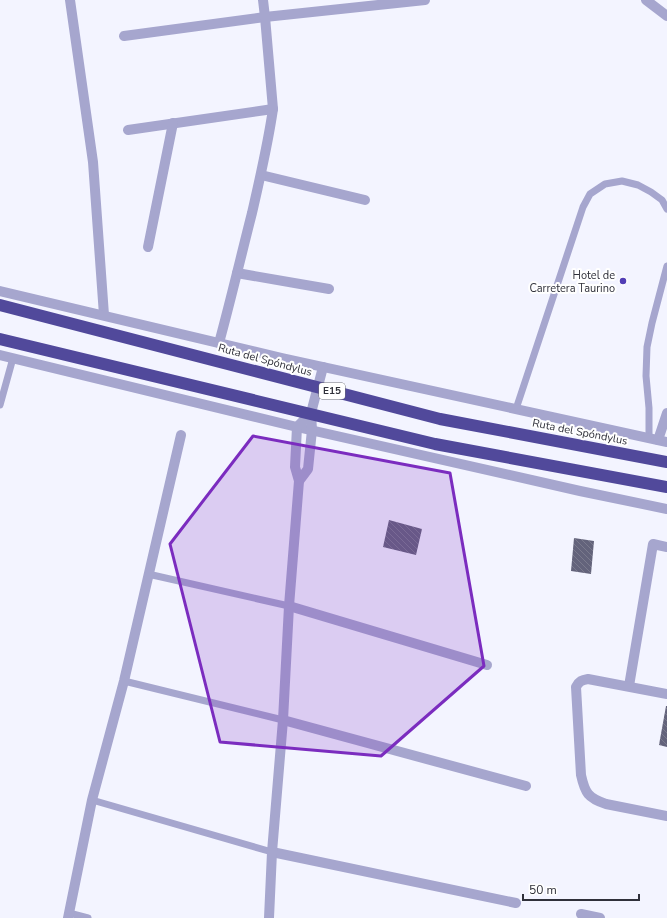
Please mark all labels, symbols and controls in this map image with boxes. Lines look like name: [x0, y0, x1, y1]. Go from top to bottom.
place label: Hotel de Carretera Taurino: [529, 268, 615, 296]
marker: Hotel de Carretera Taurino: [618, 276, 628, 286]
street label: Ruta del Spóndylus: [216, 340, 314, 380]
road number: E15: [319, 383, 345, 399]
street label: Ruta del Spóndylus: [531, 415, 629, 449]
scale bar: [523, 876, 639, 902]
text: 50 m: [529, 882, 557, 898]

